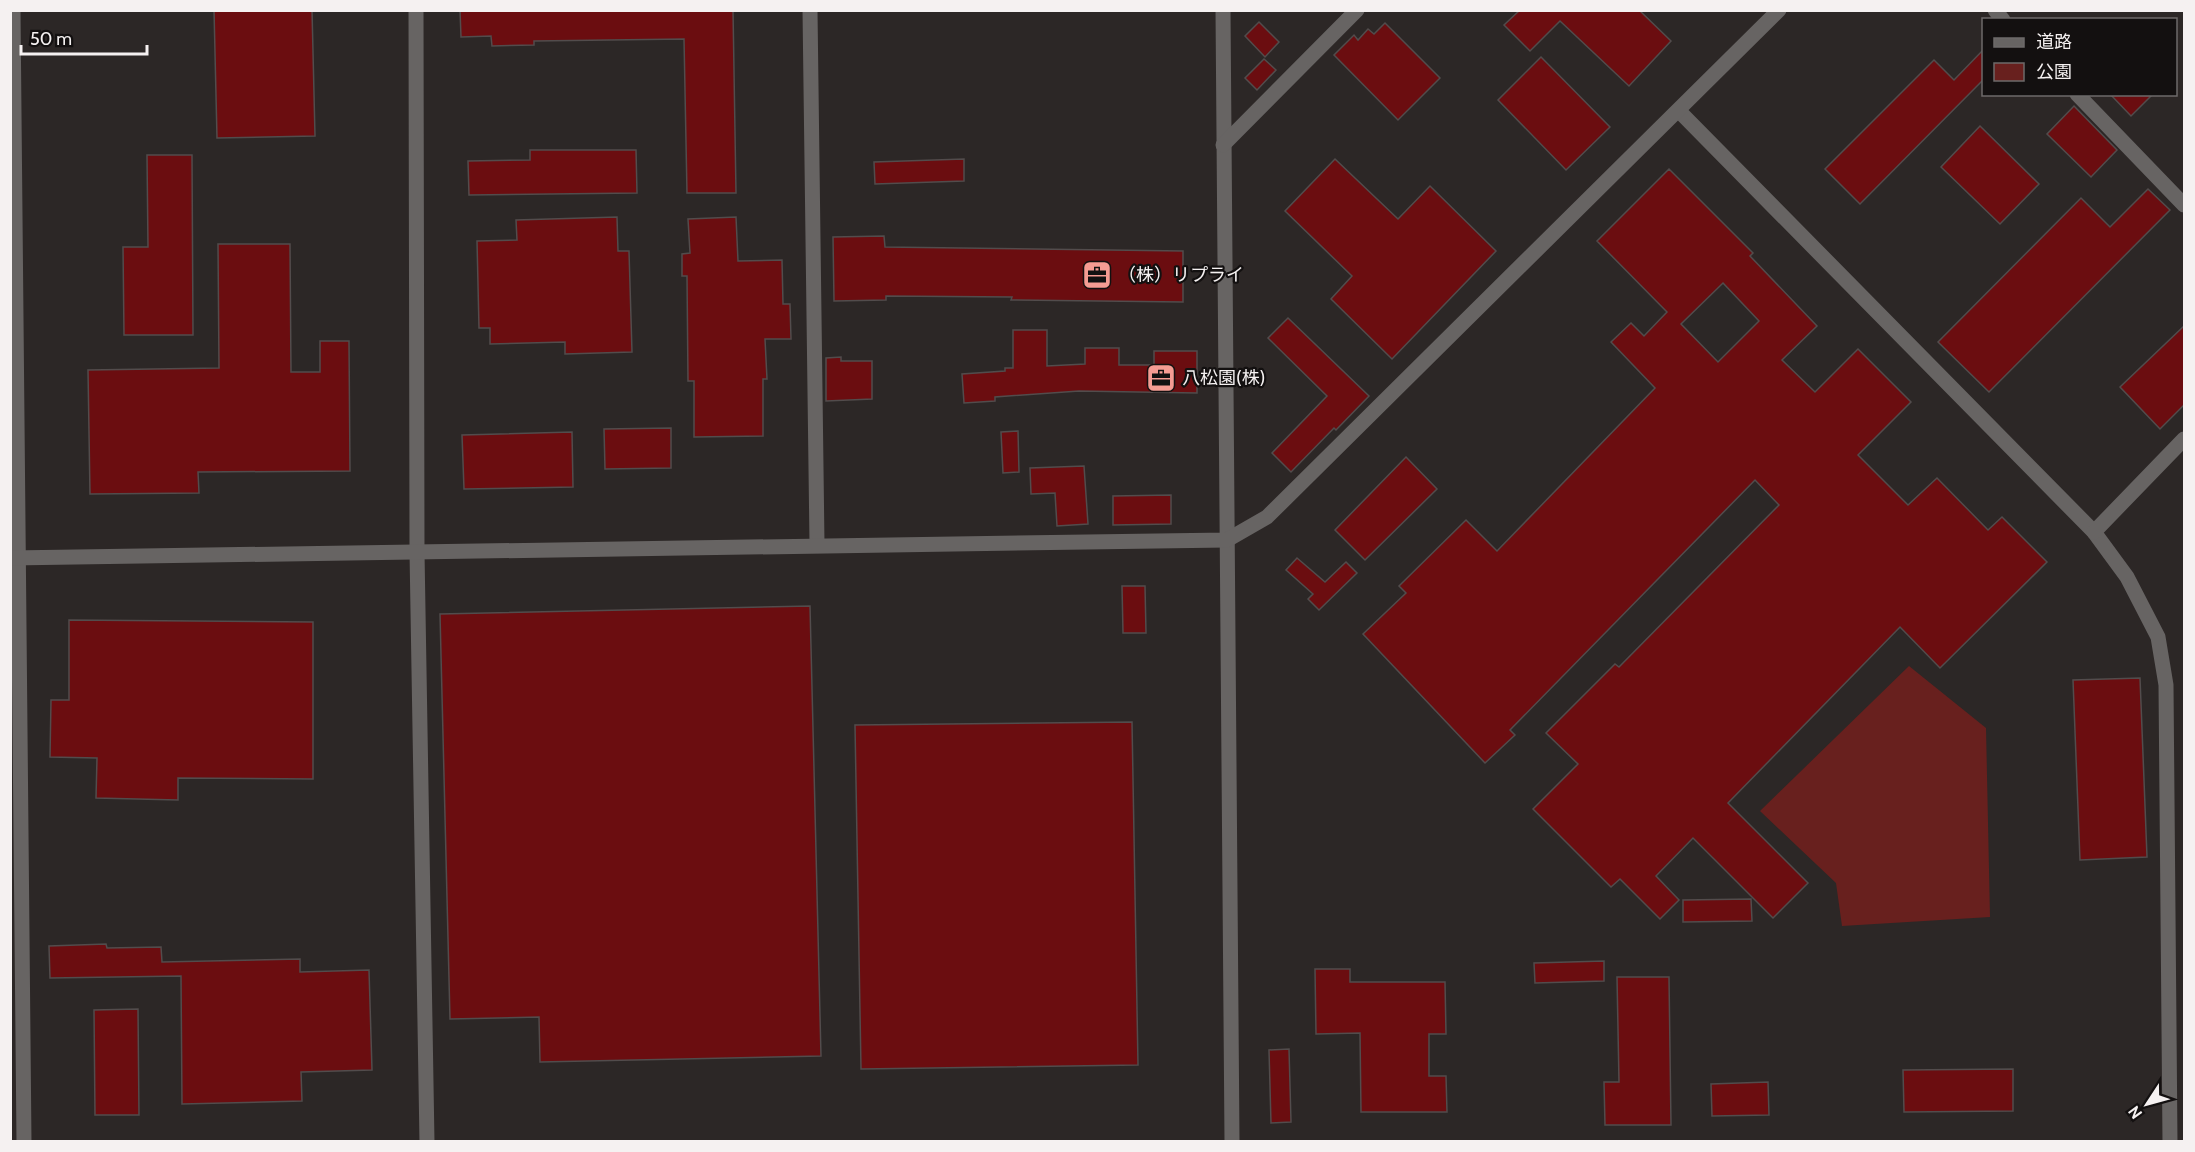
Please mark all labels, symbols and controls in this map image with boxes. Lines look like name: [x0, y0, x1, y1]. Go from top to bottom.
scale bar: [21, 18, 147, 56]
legend: [1982, 18, 2177, 96]
text: 50 m: [30, 28, 72, 50]
text: 道路: [2036, 31, 2072, 53]
text: 公園: [2036, 61, 2072, 83]
office icon: （株）リプライ: [1081, 259, 1113, 291]
place label: （株）リプライ: [1118, 264, 1244, 286]
office icon: 八松園(株): [1145, 362, 1177, 394]
place label: 八松園(株): [1182, 367, 1265, 389]
north arrow: [2117, 1074, 2177, 1134]
text: N: [2124, 1102, 2146, 1123]

